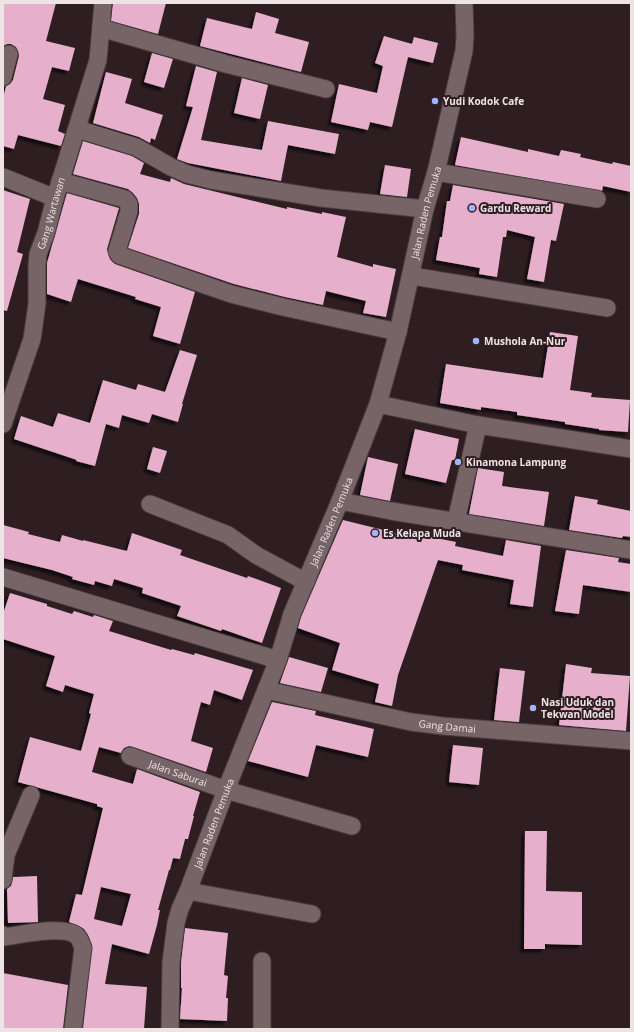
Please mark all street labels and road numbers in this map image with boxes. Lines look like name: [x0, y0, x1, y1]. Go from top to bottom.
street label: Jalan Raden Pemuka: [407, 165, 444, 261]
street label: Gang Wartawan: [33, 175, 68, 251]
street label: Jalan Raden Pemuka: [306, 475, 356, 569]
street label: Gang Damai: [418, 716, 476, 736]
street label: Jalan Saburai: [146, 756, 209, 790]
street label: Jalan Raden Pemuka: [190, 776, 237, 871]

